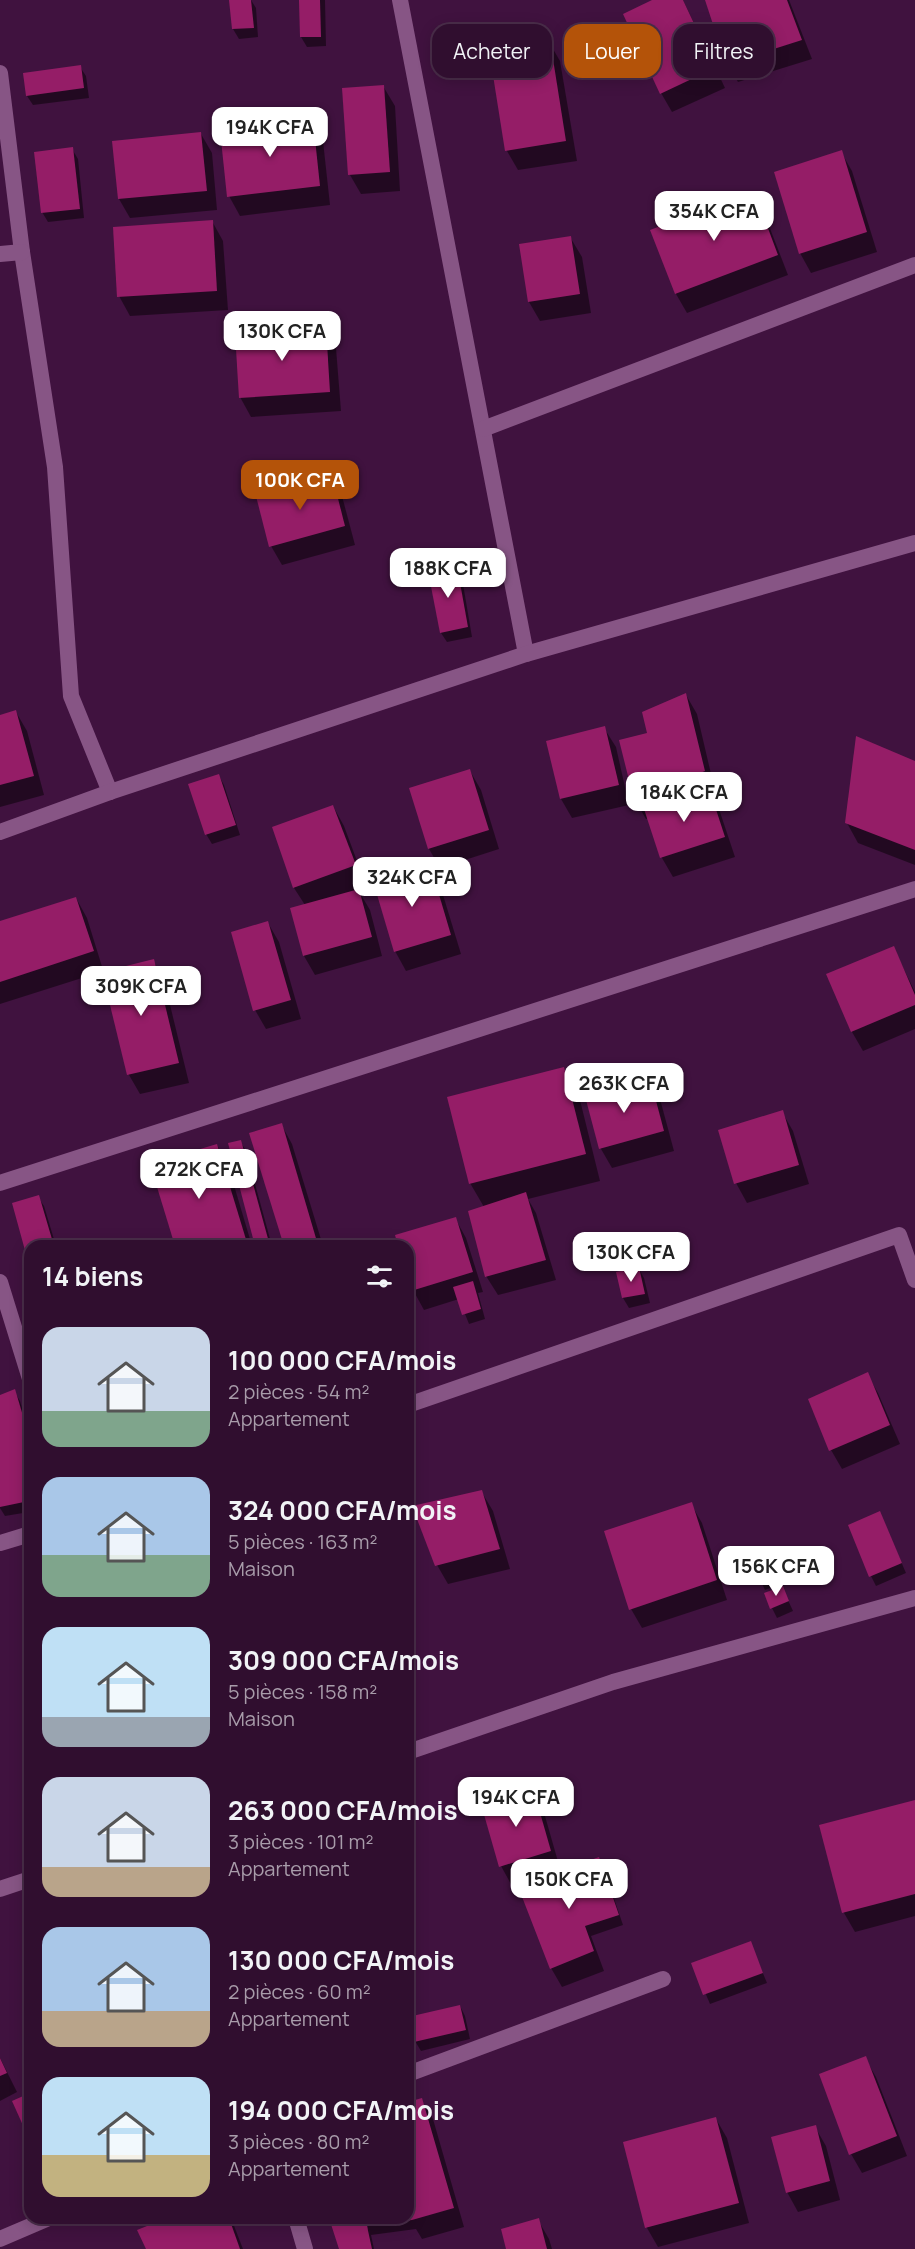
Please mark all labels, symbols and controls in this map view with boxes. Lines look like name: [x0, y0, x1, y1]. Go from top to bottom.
chip: Acheter: [432, 24, 552, 78]
chip: Louer: [564, 24, 661, 78]
chip: Filtres: [673, 24, 774, 78]
pin: 194K CFA: [208, 107, 332, 158]
text: 194K CFA: [226, 113, 314, 140]
pin: 354K CFA: [652, 191, 776, 242]
text: 354K CFA: [669, 197, 759, 224]
pin: 130K CFA: [220, 311, 344, 362]
text: 130K CFA: [238, 317, 326, 344]
pin: 100K CFA: [238, 460, 362, 511]
text: 100K CFA: [255, 466, 345, 493]
pin: 188K CFA: [386, 548, 510, 599]
text: 188K CFA: [404, 554, 492, 581]
pin: 184K CFA: [622, 772, 746, 823]
text: 184K CFA: [640, 778, 728, 805]
pin: 324K CFA: [350, 857, 474, 908]
text: 324K CFA: [367, 863, 457, 890]
pin: 309K CFA: [79, 966, 203, 1017]
text: 309K CFA: [95, 972, 187, 999]
pin: 263K CFA: [562, 1063, 686, 1114]
text: 263K CFA: [579, 1069, 669, 1096]
pin: 272K CFA: [137, 1149, 261, 1200]
text: 272K CFA: [154, 1155, 244, 1182]
pin: 130K CFA: [569, 1232, 693, 1283]
text: 130K CFA: [587, 1238, 675, 1265]
text: 14 biens: [42, 1258, 143, 1294]
icon: filters: [363, 1260, 396, 1293]
text: 100 000 CFA/mois: [228, 1342, 456, 1378]
icon: home: [90, 1351, 162, 1423]
text: 2 pièces · 54 m²: [228, 1378, 369, 1405]
text: Appartement: [228, 1405, 350, 1432]
text: 324 000 CFA/mois: [228, 1492, 457, 1528]
icon: home: [90, 1501, 162, 1573]
text: 5 pièces · 163 m²: [228, 1528, 377, 1555]
pin: 156K CFA: [714, 1546, 838, 1597]
text: 156K CFA: [732, 1552, 820, 1579]
text: Maison: [228, 1555, 295, 1582]
text: 309 000 CFA/mois: [228, 1642, 459, 1678]
icon: home: [90, 1651, 162, 1723]
text: 5 pièces · 158 m²: [228, 1678, 377, 1705]
text: Maison: [228, 1705, 295, 1732]
pin: 194K CFA: [454, 1777, 578, 1828]
text: 194K CFA: [472, 1783, 560, 1810]
text: 263 000 CFA/mois: [228, 1792, 458, 1828]
icon: home: [90, 1801, 162, 1873]
text: 3 pièces · 101 m²: [228, 1828, 374, 1855]
text: Appartement: [228, 1855, 350, 1882]
pin: 150K CFA: [507, 1859, 631, 1910]
text: 150K CFA: [525, 1865, 613, 1892]
text: 130 000 CFA/mois: [228, 1942, 454, 1978]
icon: home: [90, 1951, 162, 2023]
text: 2 pièces · 60 m²: [228, 1978, 371, 2005]
text: Appartement: [228, 2005, 350, 2032]
text: 194 000 CFA/mois: [228, 2092, 454, 2128]
icon: home: [90, 2101, 162, 2173]
text: 3 pièces · 80 m²: [228, 2128, 370, 2155]
text: Appartement: [228, 2155, 350, 2182]

